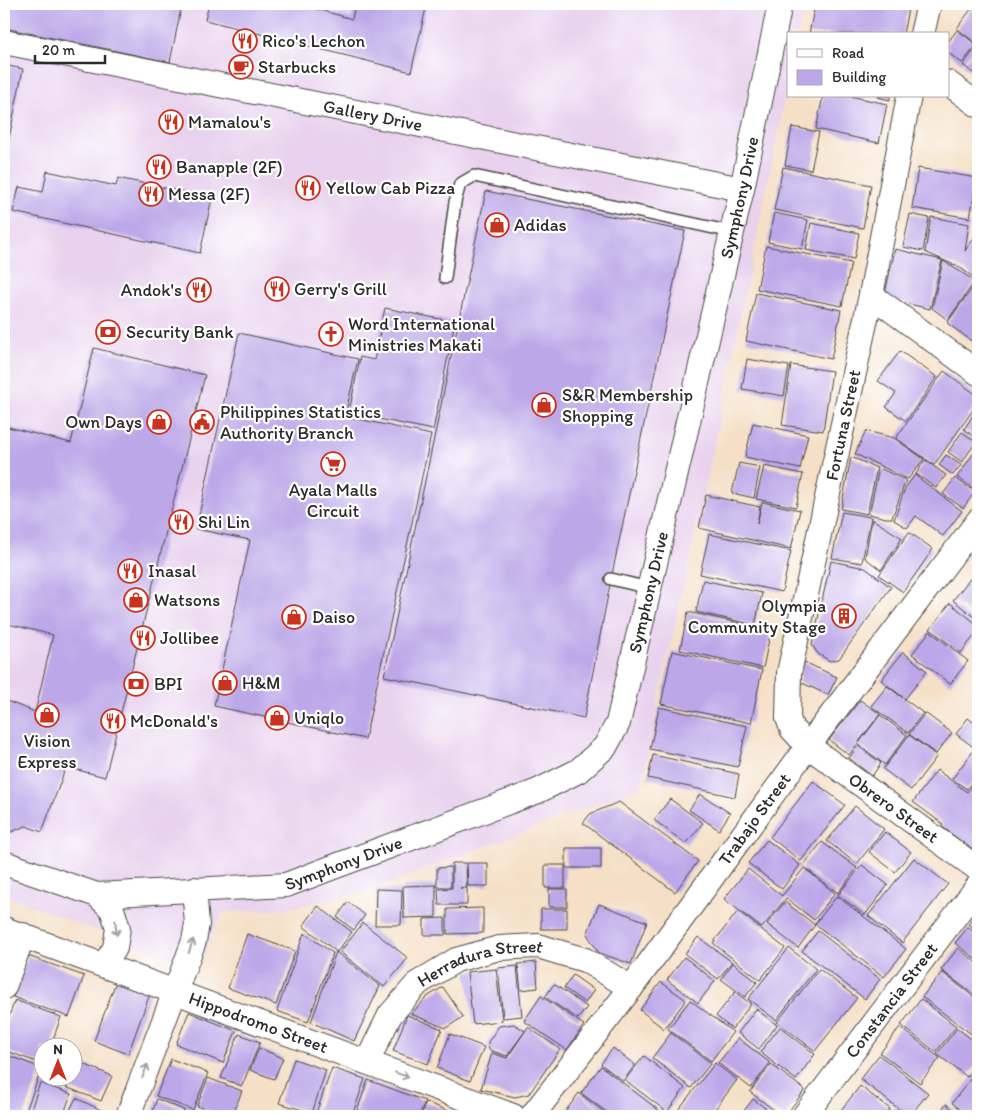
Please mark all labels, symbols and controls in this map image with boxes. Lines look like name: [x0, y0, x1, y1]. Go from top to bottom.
restaurant icon: Rico's Lechon: [232, 28, 258, 54]
place label: Rico's Lechon: [262, 30, 366, 52]
scale bar: [35, 32, 105, 64]
legend: [787, 32, 950, 98]
text: 20 m: [42, 41, 76, 59]
text: Road: [832, 44, 865, 62]
cafe icon: Starbucks: [228, 54, 254, 80]
place label: Starbucks: [258, 56, 336, 78]
text: Building: [832, 68, 886, 86]
street label: Gallery Drive: [321, 95, 424, 136]
restaurant icon: Mamalou's: [158, 109, 184, 135]
place label: Mamalou's: [188, 111, 271, 133]
street label: Symphony Drive: [715, 135, 763, 261]
restaurant icon: Banapple (2F): [146, 154, 172, 180]
place label: Banapple (2F): [176, 156, 283, 178]
restaurant icon: Yellow Cab Pizza: [295, 175, 321, 201]
place label: Yellow Cab Pizza: [326, 177, 455, 199]
restaurant icon: Messa (2F): [138, 181, 164, 207]
place label: Messa (2F): [168, 183, 250, 205]
shop icon: Adidas: [484, 212, 510, 238]
place label: Adidas: [514, 214, 567, 236]
restaurant icon: Gerry's Grill: [264, 276, 290, 302]
restaurant icon: Andok's: [186, 277, 212, 303]
place label: Gerry's Grill: [294, 278, 387, 300]
place label: Andok's: [121, 279, 182, 301]
place label: Word International Ministries Makati: [348, 313, 495, 356]
bank icon: Security Bank: [95, 319, 121, 345]
place label: Security Bank: [126, 321, 234, 343]
church icon: Word International Ministries Makati: [318, 321, 344, 347]
street label: Fortuna Street: [821, 367, 866, 482]
place label: S&R Membership Shopping: [562, 384, 693, 427]
shop icon: S&R Membership Shopping: [531, 392, 557, 418]
place label: Philippines Statistics Authority Branch: [220, 401, 381, 444]
shop icon: Own Days: [146, 409, 172, 435]
public building icon: Philippines Statistics Authority Branch: [189, 409, 215, 435]
place label: Own Days: [65, 411, 142, 433]
supermarket icon: Ayala Malls Circuit: [320, 451, 346, 477]
place label: Ayala Malls Circuit: [289, 479, 377, 522]
restaurant icon: Shi Lin: [168, 509, 194, 535]
place label: Shi Lin: [198, 511, 250, 533]
street label: Symphony Drive: [624, 529, 673, 655]
restaurant icon: Inasal: [117, 558, 143, 584]
place label: Inasal: [148, 560, 196, 582]
shop icon: Watsons: [123, 587, 149, 613]
place label: Watsons: [154, 589, 220, 611]
place label: Olympia Community Stage: [688, 595, 826, 638]
building icon: Olympia Community Stage: [831, 603, 857, 629]
shop icon: Daiso: [281, 604, 307, 630]
place label: Daiso: [312, 606, 355, 628]
restaurant icon: Jollibee: [130, 625, 156, 651]
place label: Jollibee: [160, 627, 219, 649]
shop icon: H&M: [212, 670, 238, 696]
bank icon: BPI: [123, 671, 149, 697]
place label: H&M: [242, 672, 281, 694]
place label: BPI: [154, 673, 183, 695]
shop icon: Vision Express: [34, 702, 60, 728]
shop icon: Uniqlo: [264, 705, 290, 731]
place label: Uniqlo: [294, 707, 344, 729]
restaurant icon: McDonald's: [100, 708, 126, 734]
place label: McDonald's: [130, 710, 218, 732]
place label: Vision Express: [17, 730, 77, 773]
street label: Obrero Street: [844, 768, 943, 848]
street label: Trabajo Street: [713, 769, 796, 870]
street label: Symphony Drive: [281, 831, 406, 896]
one-way arrow: [112, 920, 121, 936]
street label: Herradura Street: [413, 935, 546, 992]
street label: Constancia Street: [841, 938, 942, 1062]
one-way arrow: [187, 939, 197, 955]
street label: Hippodromo Street: [186, 987, 331, 1058]
north arrow: [32, 1038, 82, 1088]
text: N: [53, 1041, 63, 1058]
one-way arrow: [141, 1064, 150, 1079]
one-way arrow: [394, 1071, 409, 1080]

